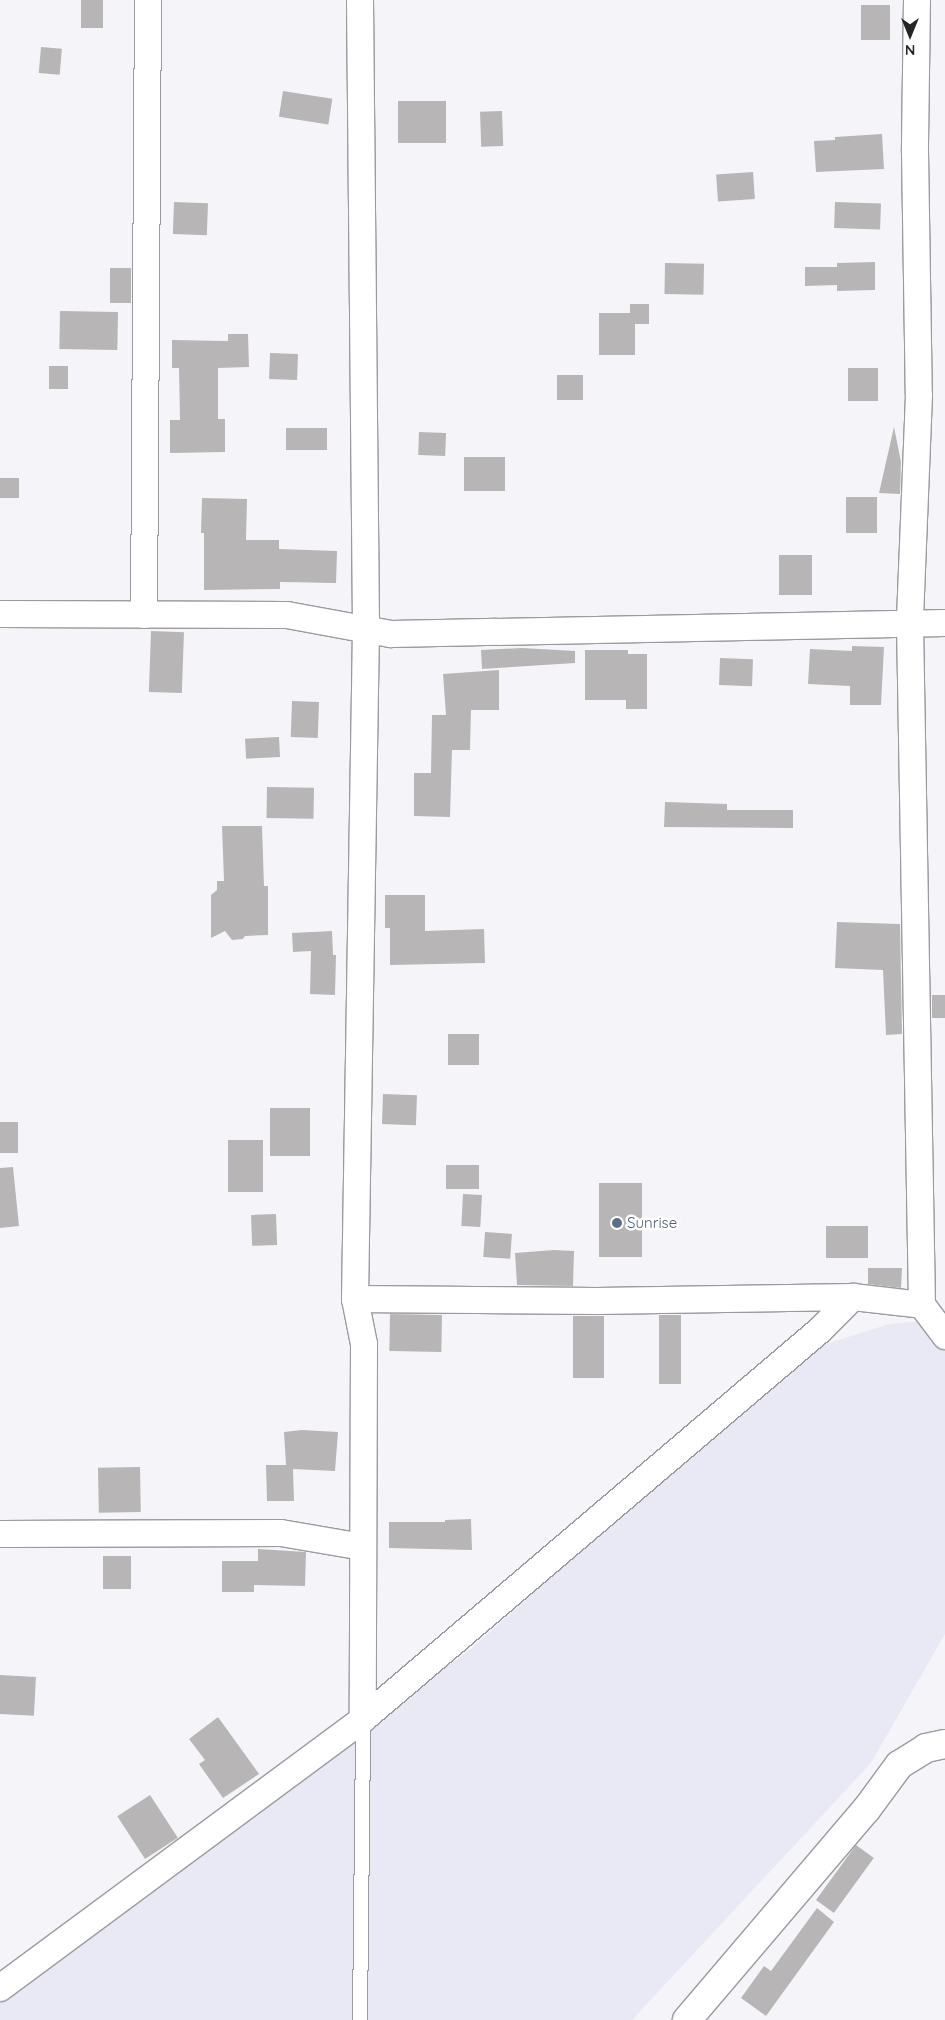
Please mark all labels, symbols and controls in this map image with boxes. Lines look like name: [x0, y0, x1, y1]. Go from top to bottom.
north arrow: [885, 10, 935, 60]
text: N: [905, 41, 915, 59]
place label: Sunrise: [627, 1214, 677, 1232]
marker: Sunrise: [611, 1217, 623, 1229]

